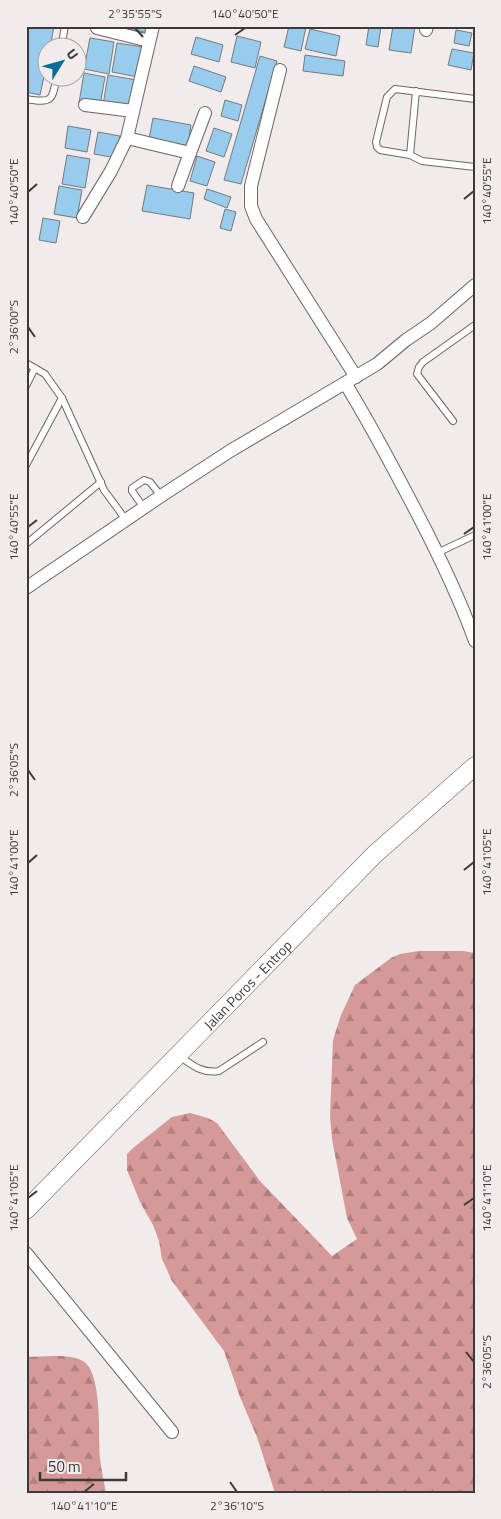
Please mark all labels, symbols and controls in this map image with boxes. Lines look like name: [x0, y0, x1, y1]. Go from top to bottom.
text: 2°35'55"S: [108, 4, 162, 23]
text: 140°40'50"E: [211, 4, 279, 23]
north arrow: [38, 38, 88, 88]
text: U: [62, 44, 84, 64]
text: 140°40'55"E: [477, 157, 496, 225]
text: 140°40'50"E: [4, 158, 23, 226]
text: 2°36'00"S: [4, 300, 23, 354]
text: 140°40'55"E: [4, 493, 23, 561]
text: 140°41'00"E: [477, 493, 496, 561]
text: 2°36'05"S: [4, 743, 23, 797]
text: 140°41'05"E: [477, 828, 496, 896]
text: 140°41'00"E: [4, 829, 23, 897]
street label: Jalan Poros - Entrop: [198, 935, 296, 1034]
text: 140°41'05"E: [4, 1164, 23, 1232]
text: 140°41'10"E: [477, 1164, 496, 1232]
text: 2°36'05"S: [477, 1335, 496, 1389]
scale bar: [40, 1449, 126, 1481]
text: 50 m: [48, 1455, 81, 1478]
text: 140°41'10"E: [50, 1496, 118, 1515]
text: 2°36'10"S: [210, 1496, 264, 1515]

